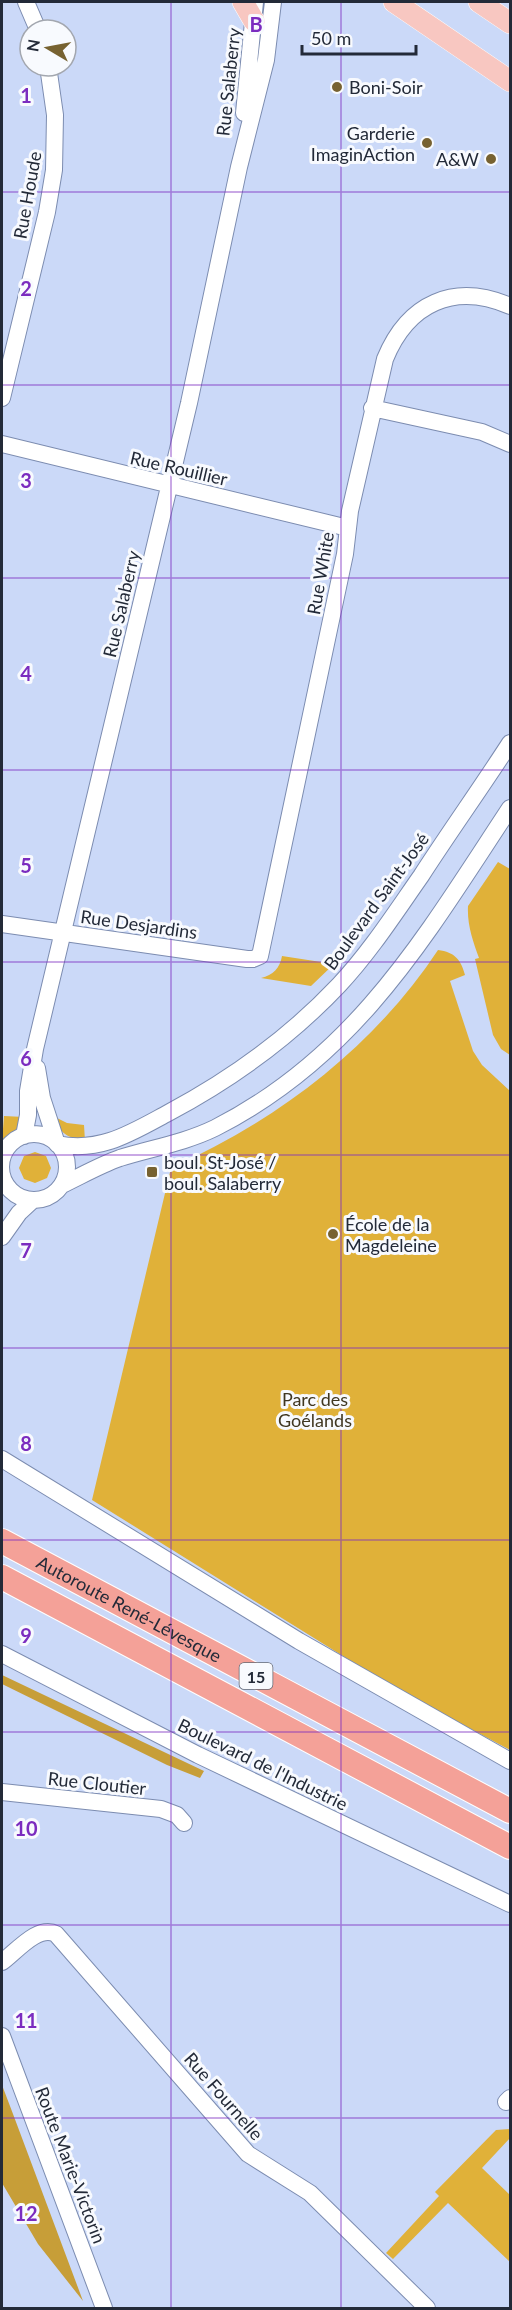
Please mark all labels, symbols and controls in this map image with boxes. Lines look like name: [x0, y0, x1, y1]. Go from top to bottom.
text: B: [249, 12, 263, 36]
north arrow: [18, 18, 78, 78]
scale bar: [302, 18, 416, 56]
street label: Rue Salaberry: [211, 26, 245, 137]
text: 50 m: [311, 27, 351, 49]
text: N: [22, 38, 43, 53]
place label: Boni-Soir: [349, 76, 423, 98]
marker: Boni-Soir: [330, 80, 344, 94]
text: 1: [20, 83, 32, 107]
place label: Garderie ImaginAction: [311, 122, 415, 165]
marker: Garderie ImaginAction: [420, 136, 434, 150]
place label: A&W: [436, 148, 479, 170]
street label: Rue Houde: [8, 150, 46, 240]
marker: A&W: [484, 152, 498, 166]
text: 2: [20, 276, 32, 300]
street label: Rue Rouillier: [128, 446, 230, 490]
text: 3: [20, 468, 32, 492]
street label: Rue White: [302, 530, 338, 616]
street label: Rue Salaberry: [98, 548, 144, 659]
text: 4: [20, 661, 32, 685]
street label: Boulevard Saint-José: [319, 828, 433, 974]
text: 5: [20, 853, 32, 877]
street label: Rue Desjardins: [79, 905, 199, 943]
text: 6: [20, 1046, 32, 1070]
place label: boul. St-José / boul. Salaberry: [164, 1151, 282, 1194]
marker: boul. St-José / boul. Salaberry: [145, 1165, 159, 1179]
place label: École de la Magdeleine: [345, 1213, 437, 1256]
marker: École de la Magdeleine: [326, 1227, 340, 1241]
text: 7: [20, 1238, 32, 1262]
park label: Parc des Goélands: [278, 1388, 352, 1431]
text: 8: [20, 1431, 32, 1455]
street label: Autoroute René-Lévesque: [33, 1551, 225, 1667]
text: 9: [20, 1623, 32, 1647]
road number: 15: [240, 1663, 272, 1689]
street label: Boulevard de l'Industrie: [175, 1713, 351, 1815]
street label: Rue Cloutier: [47, 1767, 148, 1799]
text: 10: [14, 1816, 38, 1840]
text: 11: [14, 2008, 38, 2032]
street label: Rue Fournelle: [180, 2048, 268, 2144]
street label: Route Marie-Victorin: [31, 2084, 111, 2246]
text: 12: [14, 2201, 38, 2225]

